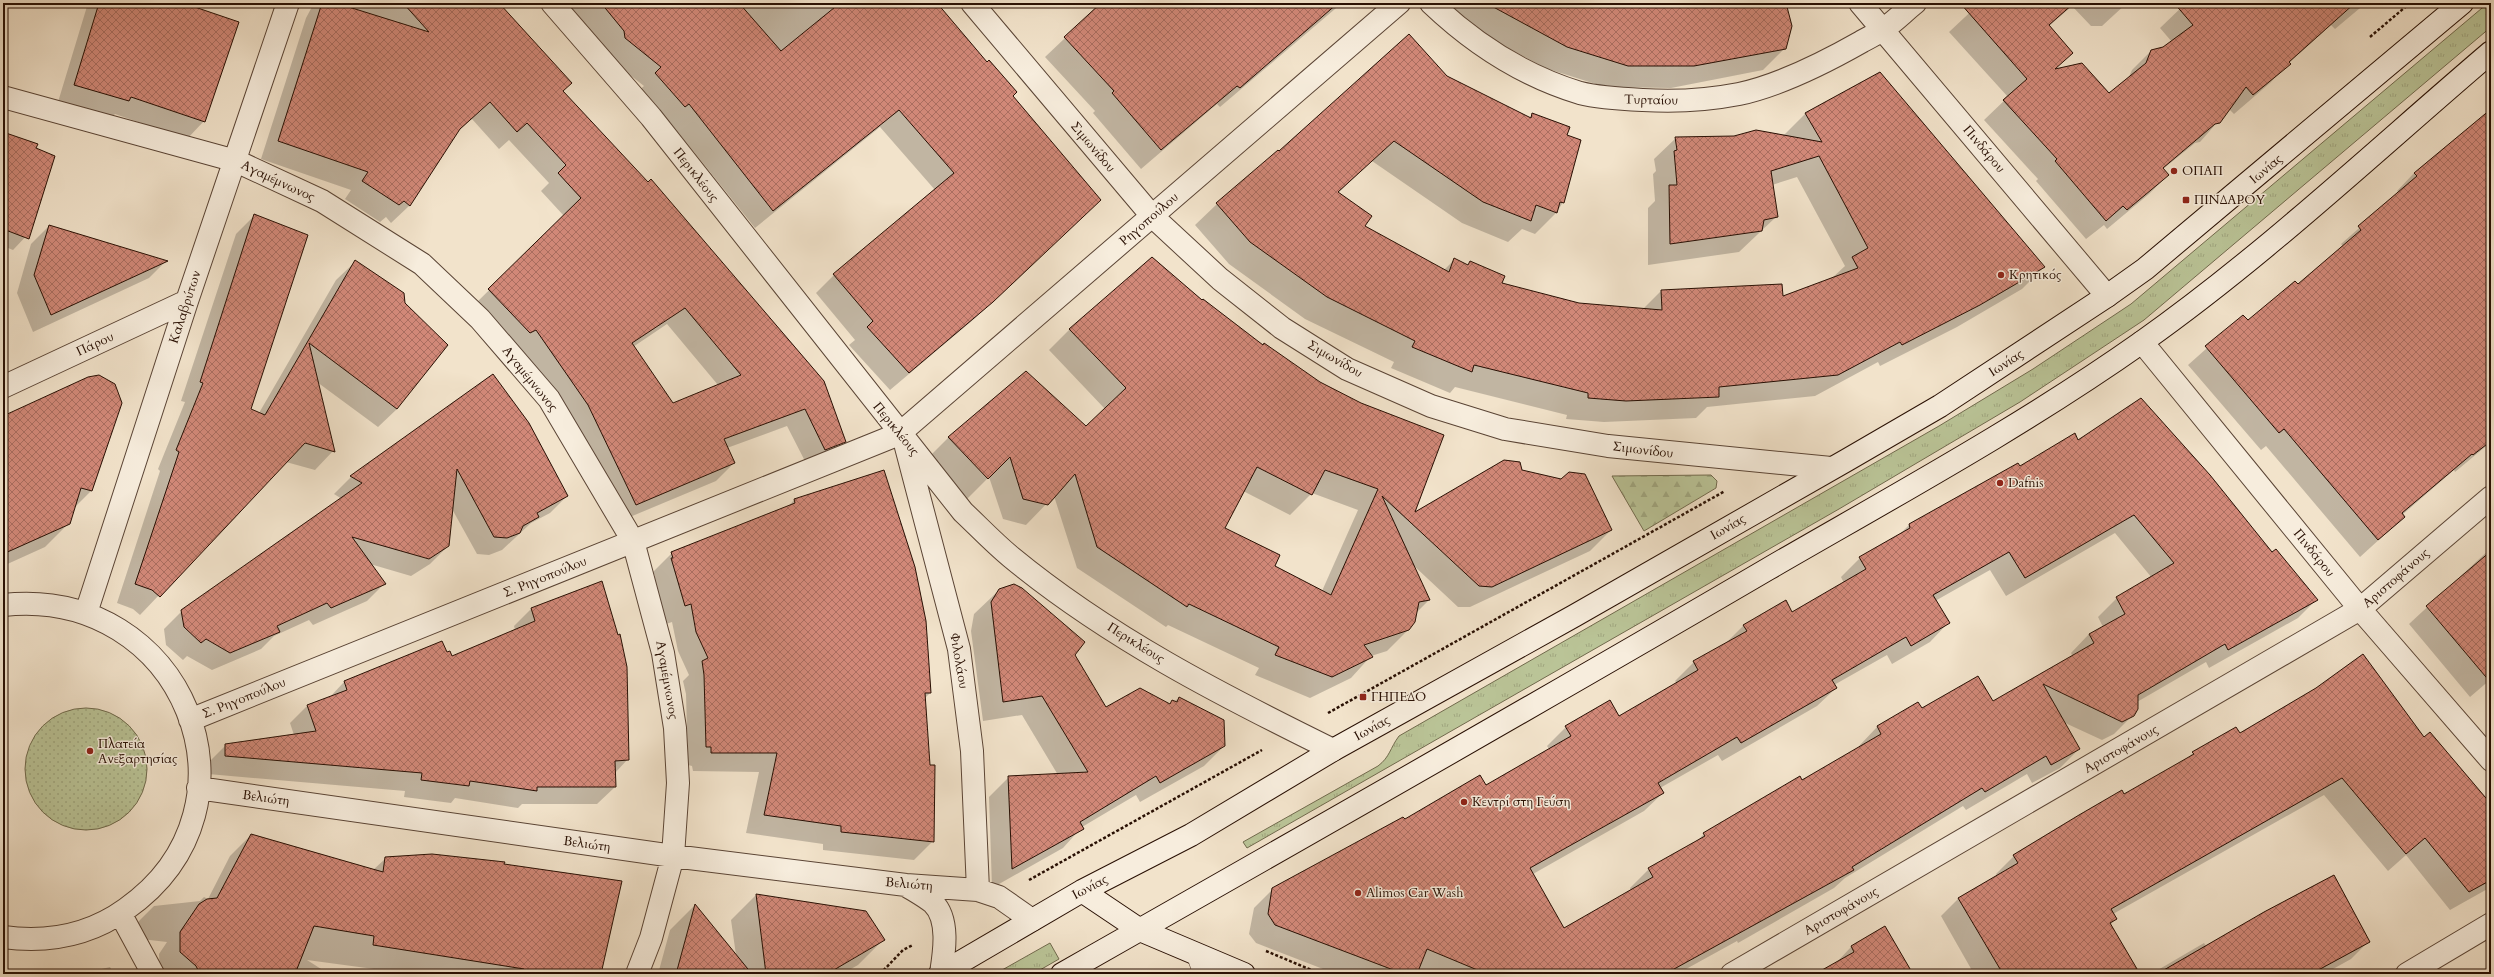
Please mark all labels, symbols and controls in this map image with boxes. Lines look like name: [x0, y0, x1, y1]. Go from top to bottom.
street label: Τυρταίου: [1624, 91, 1678, 109]
street label: Σιμωνίδου: [1067, 118, 1120, 176]
street label: Πινδάρου: [1959, 121, 2009, 177]
street label: Περικλέους: [669, 144, 723, 206]
street label: Ιωνίας: [2246, 150, 2287, 188]
street label: Αγαμέμνωνος: [238, 156, 318, 206]
place label: ΟΠΑΠ: [2182, 162, 2223, 180]
marker: ΟΠΑΠ: [2169, 166, 2179, 176]
street label: Ρηγοπούλου: [1116, 188, 1183, 250]
place label: ΠΙΝΔΑΡΟΥ: [2194, 191, 2266, 209]
marker: ΠΙΝΔΑΡΟΥ: [2181, 195, 2191, 205]
place label: Κρητικός: [2009, 266, 2062, 284]
street label: Καλαβρύτων: [165, 268, 205, 346]
marker: Κρητικός: [1996, 270, 2006, 280]
street label: Πάρου: [73, 327, 117, 360]
street label: Σιμωνίδου: [1304, 336, 1366, 382]
street label: Αγαμέμνωνος: [498, 342, 562, 416]
street label: Ιωνίας: [1985, 345, 2027, 381]
street label: Περικλέους: [869, 398, 924, 460]
street label: Σιμωνίδου: [1612, 437, 1675, 463]
place label: Dafnis: [2008, 474, 2044, 492]
marker: Dafnis: [1995, 478, 2005, 488]
street label: Ιωνίας: [1707, 509, 1749, 544]
street label: Πινδάρου: [2289, 525, 2339, 581]
street label: Αριστοφάνους: [2359, 544, 2434, 612]
street label: Σ. Ρηγοπούλου: [501, 552, 590, 602]
street label: Περικλέους: [1104, 618, 1169, 668]
street label: Φιλολάου: [945, 632, 973, 690]
street label: Αγαμέμνωνος: [651, 639, 683, 721]
street label: Σ. Ρηγοπούλου: [200, 673, 289, 723]
place label: ΓΗΠΕΔΟ: [1371, 688, 1426, 706]
marker: ΓΗΠΕΔΟ: [1358, 692, 1368, 702]
street label: Ιωνίας: [1351, 711, 1393, 745]
street label: Αριστοφάνους: [2081, 720, 2162, 778]
place label: Πλατεία Ανεξαρτησίας: [98, 735, 178, 768]
marker: Πλατεία Ανεξαρτησίας: [85, 746, 95, 756]
street label: Βελιώτη: [241, 786, 291, 810]
place label: Κεντρί στη Γεύση: [1472, 793, 1571, 811]
marker: Κεντρί στη Γεύση: [1459, 797, 1469, 807]
street label: Βελιώτη: [562, 832, 612, 856]
street label: Ιωνίας: [1069, 870, 1111, 904]
street label: Βελιώτη: [885, 873, 934, 895]
street label: Αριστοφάνους: [1801, 882, 1882, 940]
place label: Alimos Car Wash: [1366, 884, 1463, 902]
marker: Alimos Car Wash: [1353, 888, 1363, 898]

